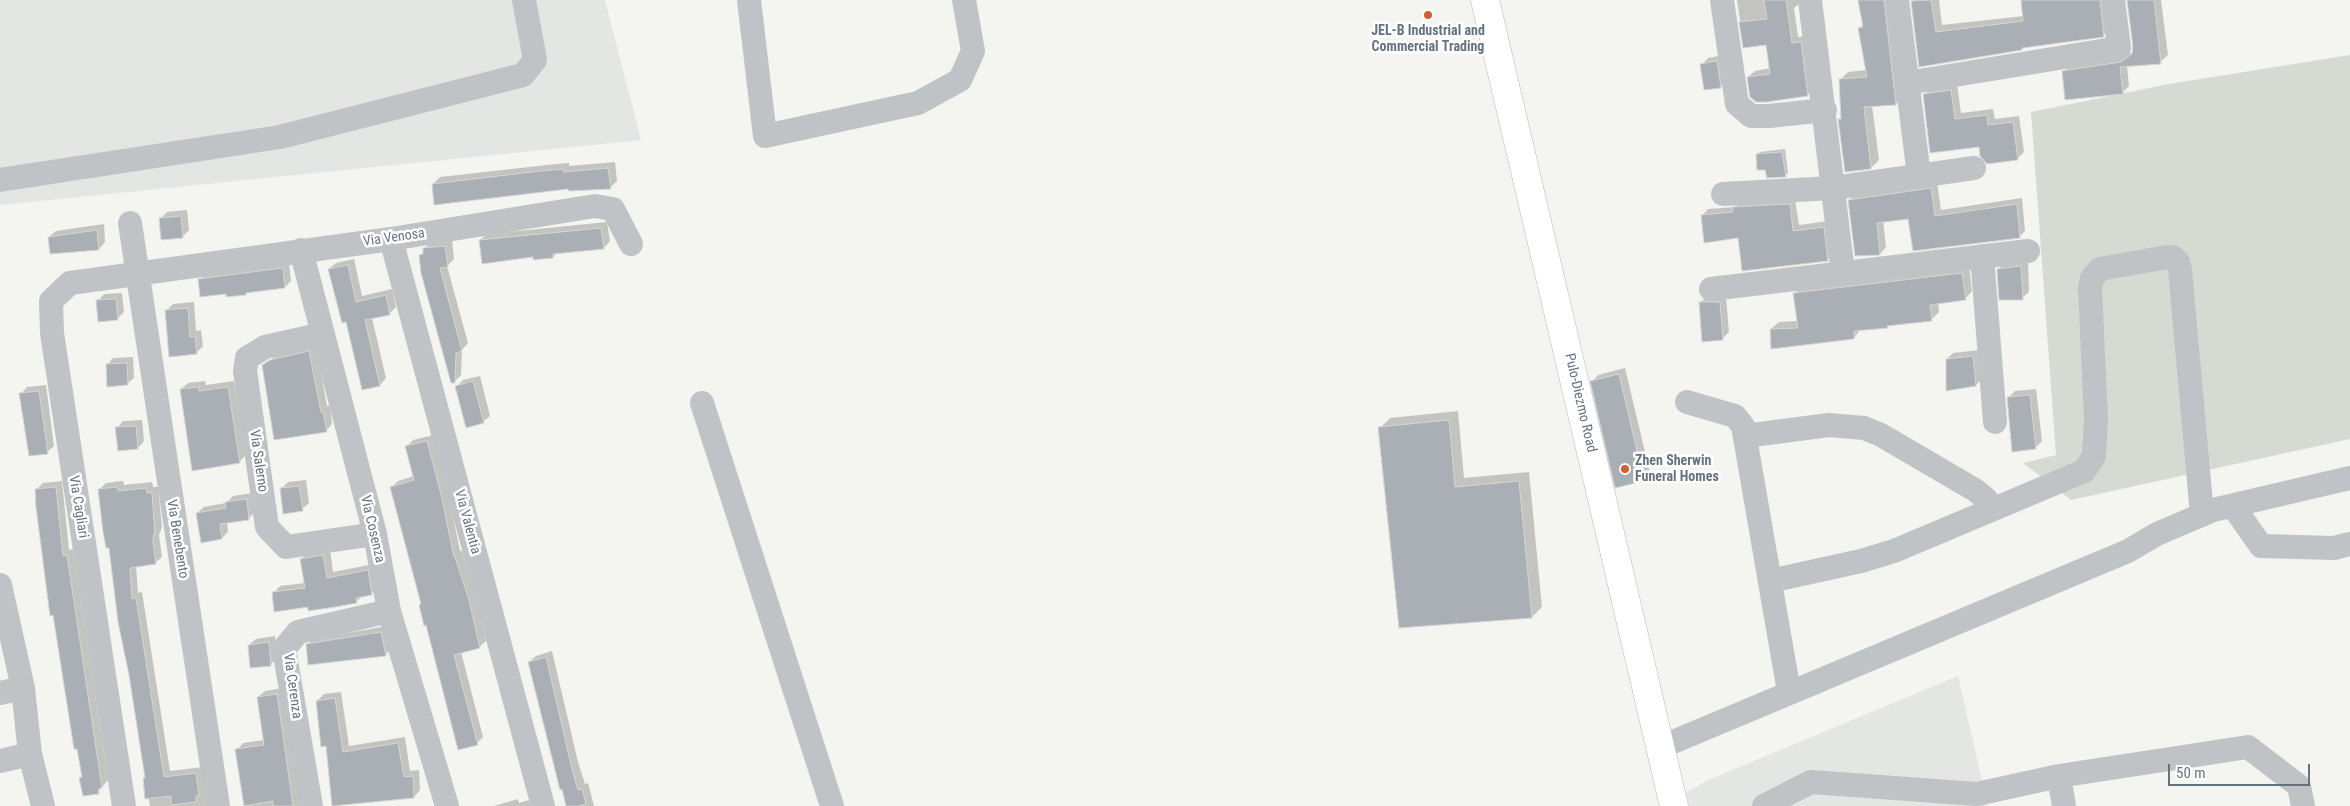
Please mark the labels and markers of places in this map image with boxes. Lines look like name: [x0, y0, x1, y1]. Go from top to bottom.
marker: JEL-B Industrial and Commercial Trading: [1422, 9, 1434, 21]
place label: JEL-B Industrial and Commercial Trading: [1371, 23, 1485, 56]
place label: Zhen Sherwin Funeral Homes: [1635, 453, 1719, 486]
marker: Zhen Sherwin Funeral Homes: [1619, 463, 1631, 475]

